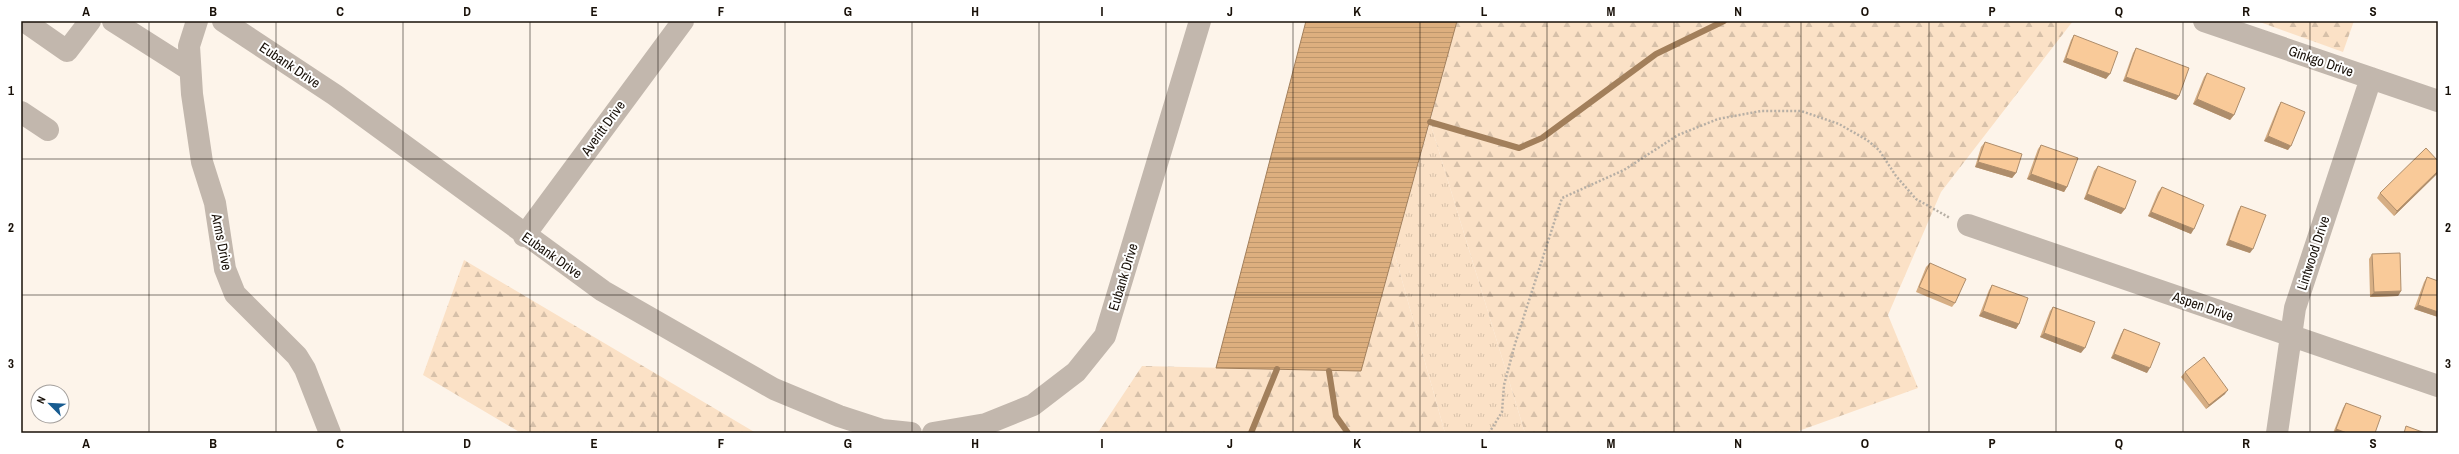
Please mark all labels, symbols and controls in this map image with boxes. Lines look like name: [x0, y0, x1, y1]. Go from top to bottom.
text: A: [82, 3, 90, 20]
text: B: [209, 3, 217, 20]
text: C: [336, 3, 344, 20]
text: D: [463, 3, 471, 20]
text: E: [590, 3, 598, 20]
text: F: [718, 3, 725, 20]
text: G: [844, 3, 852, 20]
text: H: [971, 3, 979, 20]
text: I: [1101, 3, 1104, 20]
text: J: [1227, 3, 1233, 20]
text: K: [1353, 3, 1361, 20]
text: L: [1481, 3, 1488, 20]
text: M: [1607, 3, 1616, 20]
text: N: [1734, 3, 1742, 20]
text: O: [1861, 3, 1869, 20]
text: P: [1988, 3, 1996, 20]
text: Q: [2115, 3, 2123, 20]
text: R: [2242, 3, 2250, 20]
text: S: [2369, 3, 2377, 20]
street label: Eubank Drive: [256, 38, 324, 92]
street label: Ginkgo Drive: [2286, 41, 2356, 81]
text: 1: [8, 82, 14, 99]
text: 1: [2445, 82, 2451, 99]
street label: Averitt Drive: [576, 97, 629, 160]
street label: Arms Drive: [207, 211, 236, 272]
street label: Lintwood Drive: [2293, 213, 2333, 293]
text: 2: [8, 219, 14, 236]
text: 2: [2445, 219, 2451, 236]
street label: Eubank Drive: [518, 228, 586, 282]
street label: Eubank Drive: [1104, 241, 1142, 313]
street label: Aspen Drive: [2169, 287, 2236, 325]
text: 3: [8, 355, 14, 372]
text: 3: [2445, 355, 2451, 372]
north arrow: [30, 384, 70, 424]
text: N: [33, 394, 49, 406]
text: A: [82, 435, 90, 452]
text: B: [209, 435, 217, 452]
text: C: [336, 435, 344, 452]
text: D: [463, 435, 471, 452]
text: E: [590, 435, 598, 452]
text: F: [718, 435, 725, 452]
text: G: [844, 435, 852, 452]
text: H: [971, 435, 979, 452]
text: I: [1101, 435, 1104, 452]
text: J: [1227, 435, 1233, 452]
text: K: [1353, 435, 1361, 452]
text: L: [1481, 435, 1488, 452]
text: M: [1607, 435, 1616, 452]
text: N: [1734, 435, 1742, 452]
text: O: [1861, 435, 1869, 452]
text: P: [1988, 435, 1996, 452]
text: Q: [2115, 435, 2123, 452]
text: R: [2242, 435, 2250, 452]
text: S: [2369, 435, 2377, 452]

